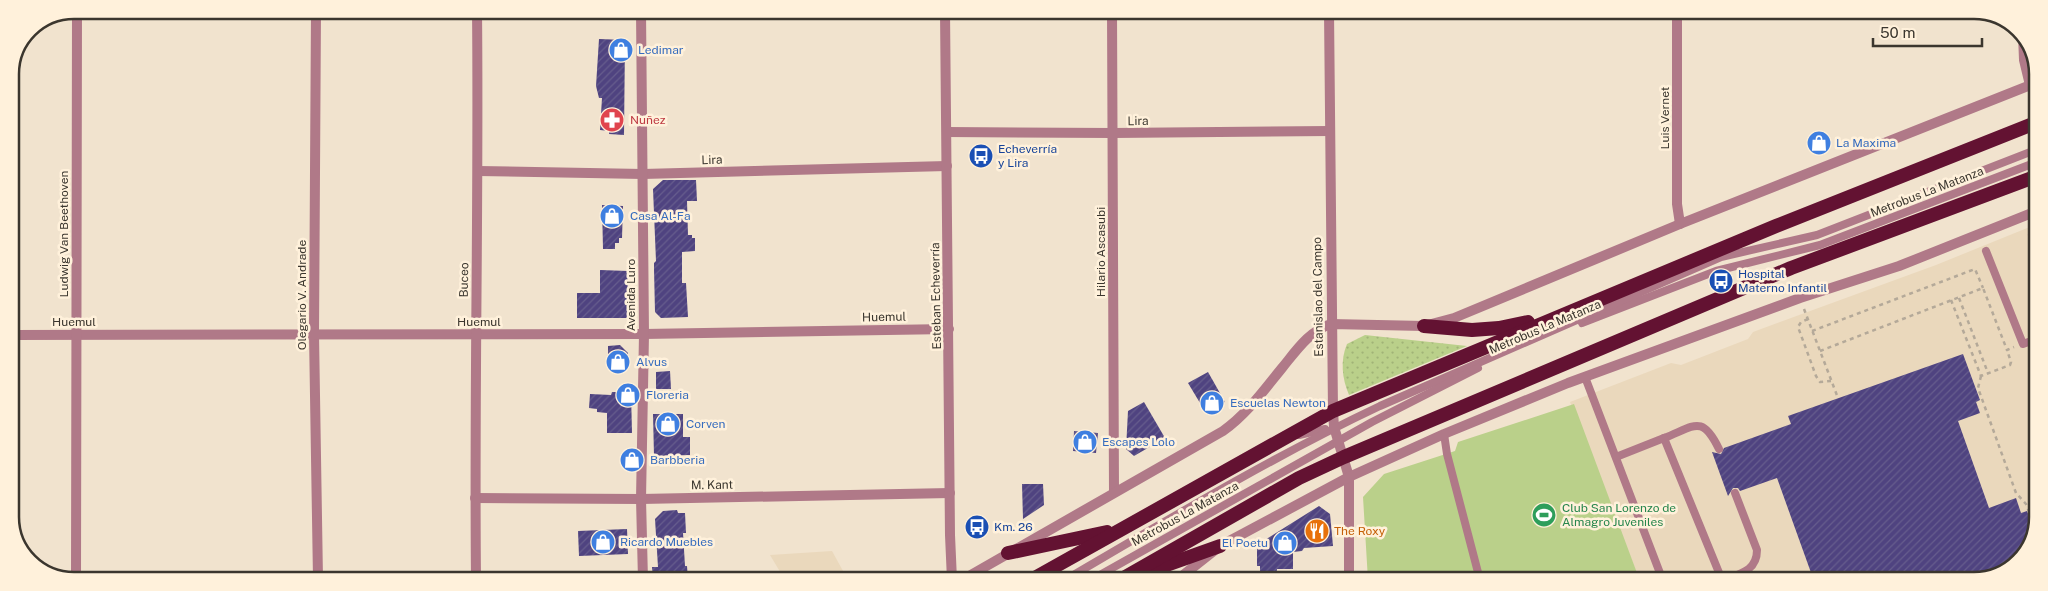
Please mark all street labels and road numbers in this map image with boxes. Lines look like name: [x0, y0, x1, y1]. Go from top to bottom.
street label: Luis Vernet: [1658, 86, 1672, 149]
street label: Lira: [1127, 114, 1149, 128]
street label: Lira: [701, 153, 723, 167]
street label: Metrobus La Matanza: [1868, 164, 1986, 220]
street label: Ludwig Van Beethoven: [57, 171, 71, 297]
street label: Hilario Ascasubi: [1094, 207, 1108, 297]
street label: Estanislao del Campo: [1310, 237, 1326, 357]
street label: Olegario V. Andrade: [295, 240, 309, 350]
street label: Esteban Echeverría: [928, 242, 944, 350]
street label: Avenida Luro: [624, 259, 638, 331]
street label: Buceo: [457, 262, 471, 298]
street label: Metrobus La Matanza: [1487, 297, 1603, 357]
street label: Huemul: [862, 310, 906, 324]
street label: Huemul: [52, 315, 96, 329]
street label: Huemul: [457, 315, 501, 329]
street label: M. Kant: [691, 478, 734, 492]
street label: Metrobus La Matanza: [1129, 479, 1241, 549]

